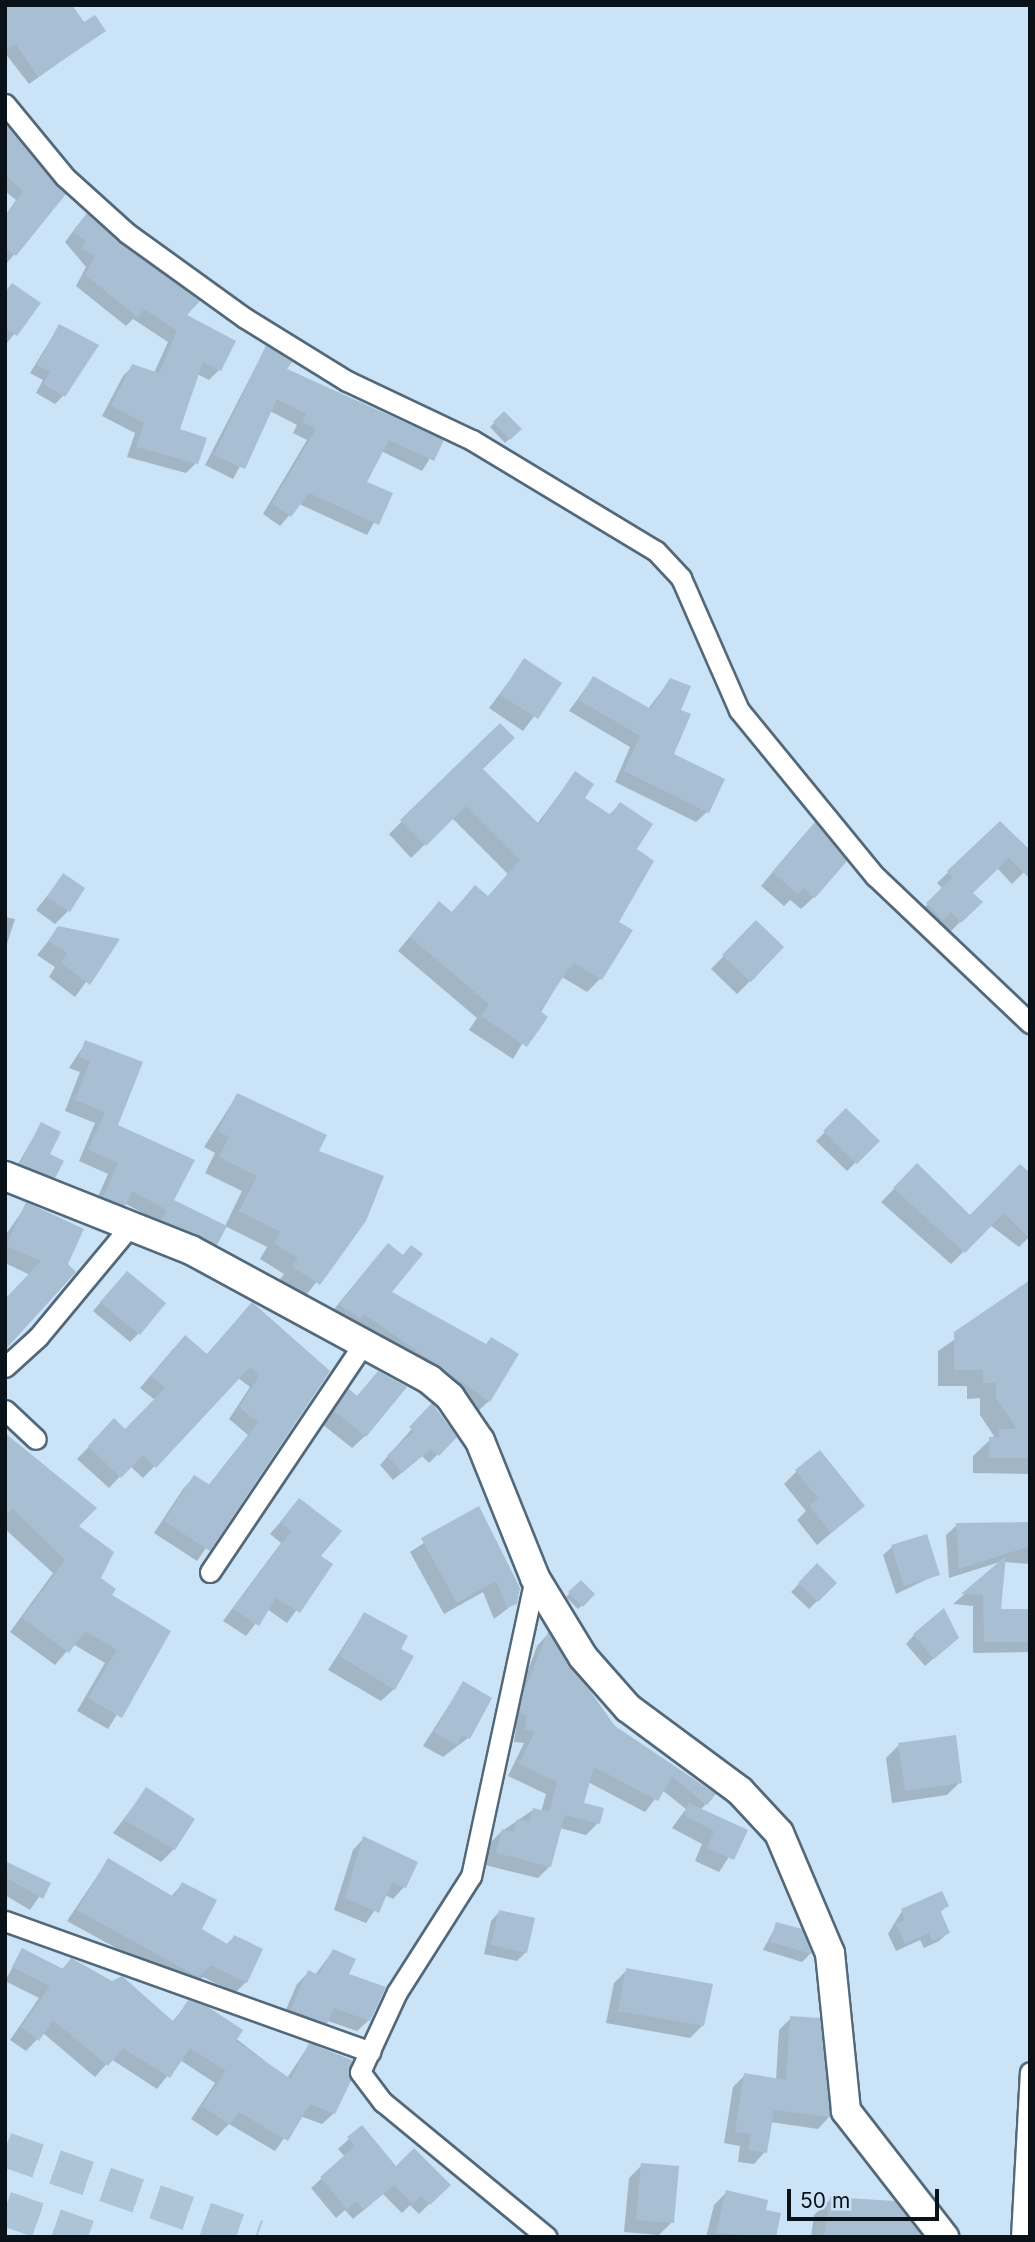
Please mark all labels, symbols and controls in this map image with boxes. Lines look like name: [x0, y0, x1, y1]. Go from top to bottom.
scale bar: [790, 2176, 942, 2220]
text: 50 m: [800, 2188, 850, 2213]

